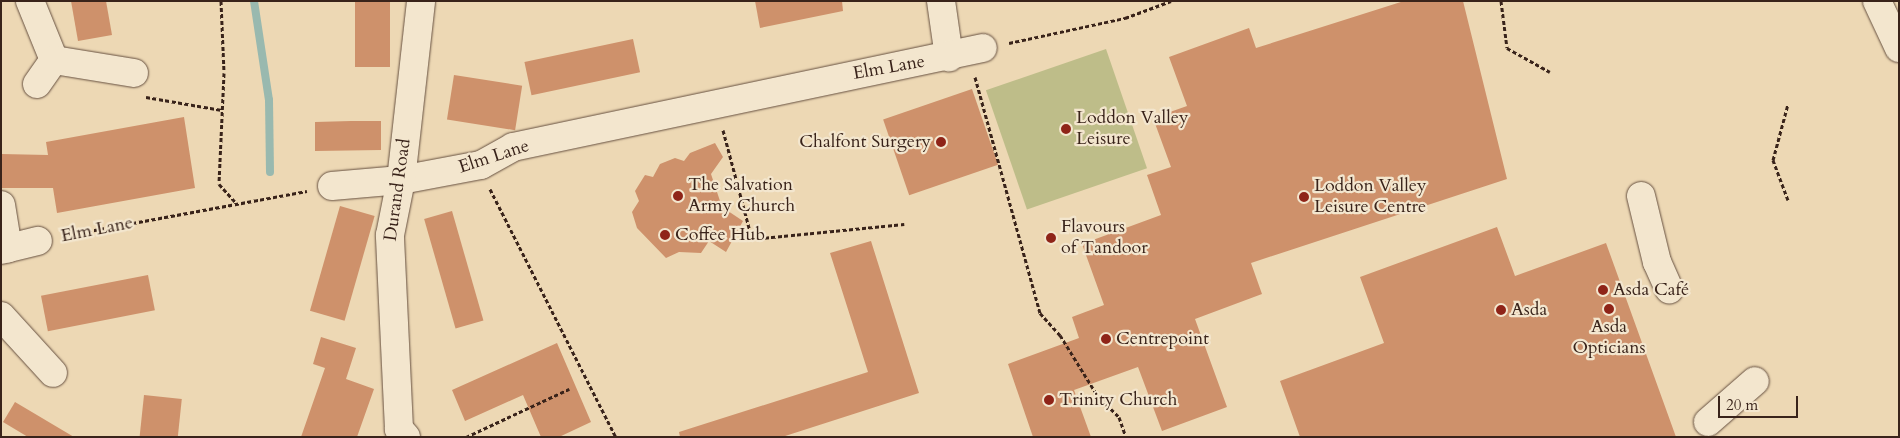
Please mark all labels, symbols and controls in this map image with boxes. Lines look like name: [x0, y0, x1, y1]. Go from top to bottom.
street label: Elm Lane: [851, 51, 927, 85]
place label: Loddon Valley Leisure: [1076, 108, 1188, 150]
marker: Loddon Valley Leisure: [1060, 123, 1072, 135]
place label: Chalfont Surgery: [799, 131, 931, 153]
street label: Elm Lane: [456, 135, 532, 179]
marker: Chalfont Surgery: [935, 136, 947, 148]
street label: Durand Road: [380, 137, 416, 243]
place label: The Salvation Army Church: [688, 175, 795, 218]
place label: Loddon Valley Leisure Centre: [1314, 176, 1426, 218]
marker: The Salvation Army Church: [672, 190, 684, 202]
marker: Loddon Valley Leisure Centre: [1298, 191, 1310, 203]
street label: Elm Lane: [59, 212, 135, 248]
place label: Flavours of Tandoor: [1061, 217, 1148, 260]
place label: Coffee Hub: [675, 224, 765, 246]
marker: Coffee Hub: [659, 229, 671, 241]
marker: Flavours of Tandoor: [1045, 232, 1057, 244]
place label: Asda Café: [1613, 279, 1689, 301]
marker: Asda Café: [1597, 284, 1609, 296]
place label: Asda: [1511, 299, 1547, 321]
marker: Asda Opticians: [1603, 303, 1615, 315]
marker: Asda: [1495, 304, 1507, 316]
place label: Asda Opticians: [1572, 317, 1646, 359]
place label: Centrepoint: [1116, 328, 1209, 350]
marker: Centrepoint: [1100, 333, 1112, 345]
scale bar: [1720, 386, 1800, 418]
place label: Trinity Church: [1059, 389, 1177, 411]
marker: Trinity Church: [1043, 394, 1055, 406]
text: 20 m: [1726, 395, 1758, 415]

